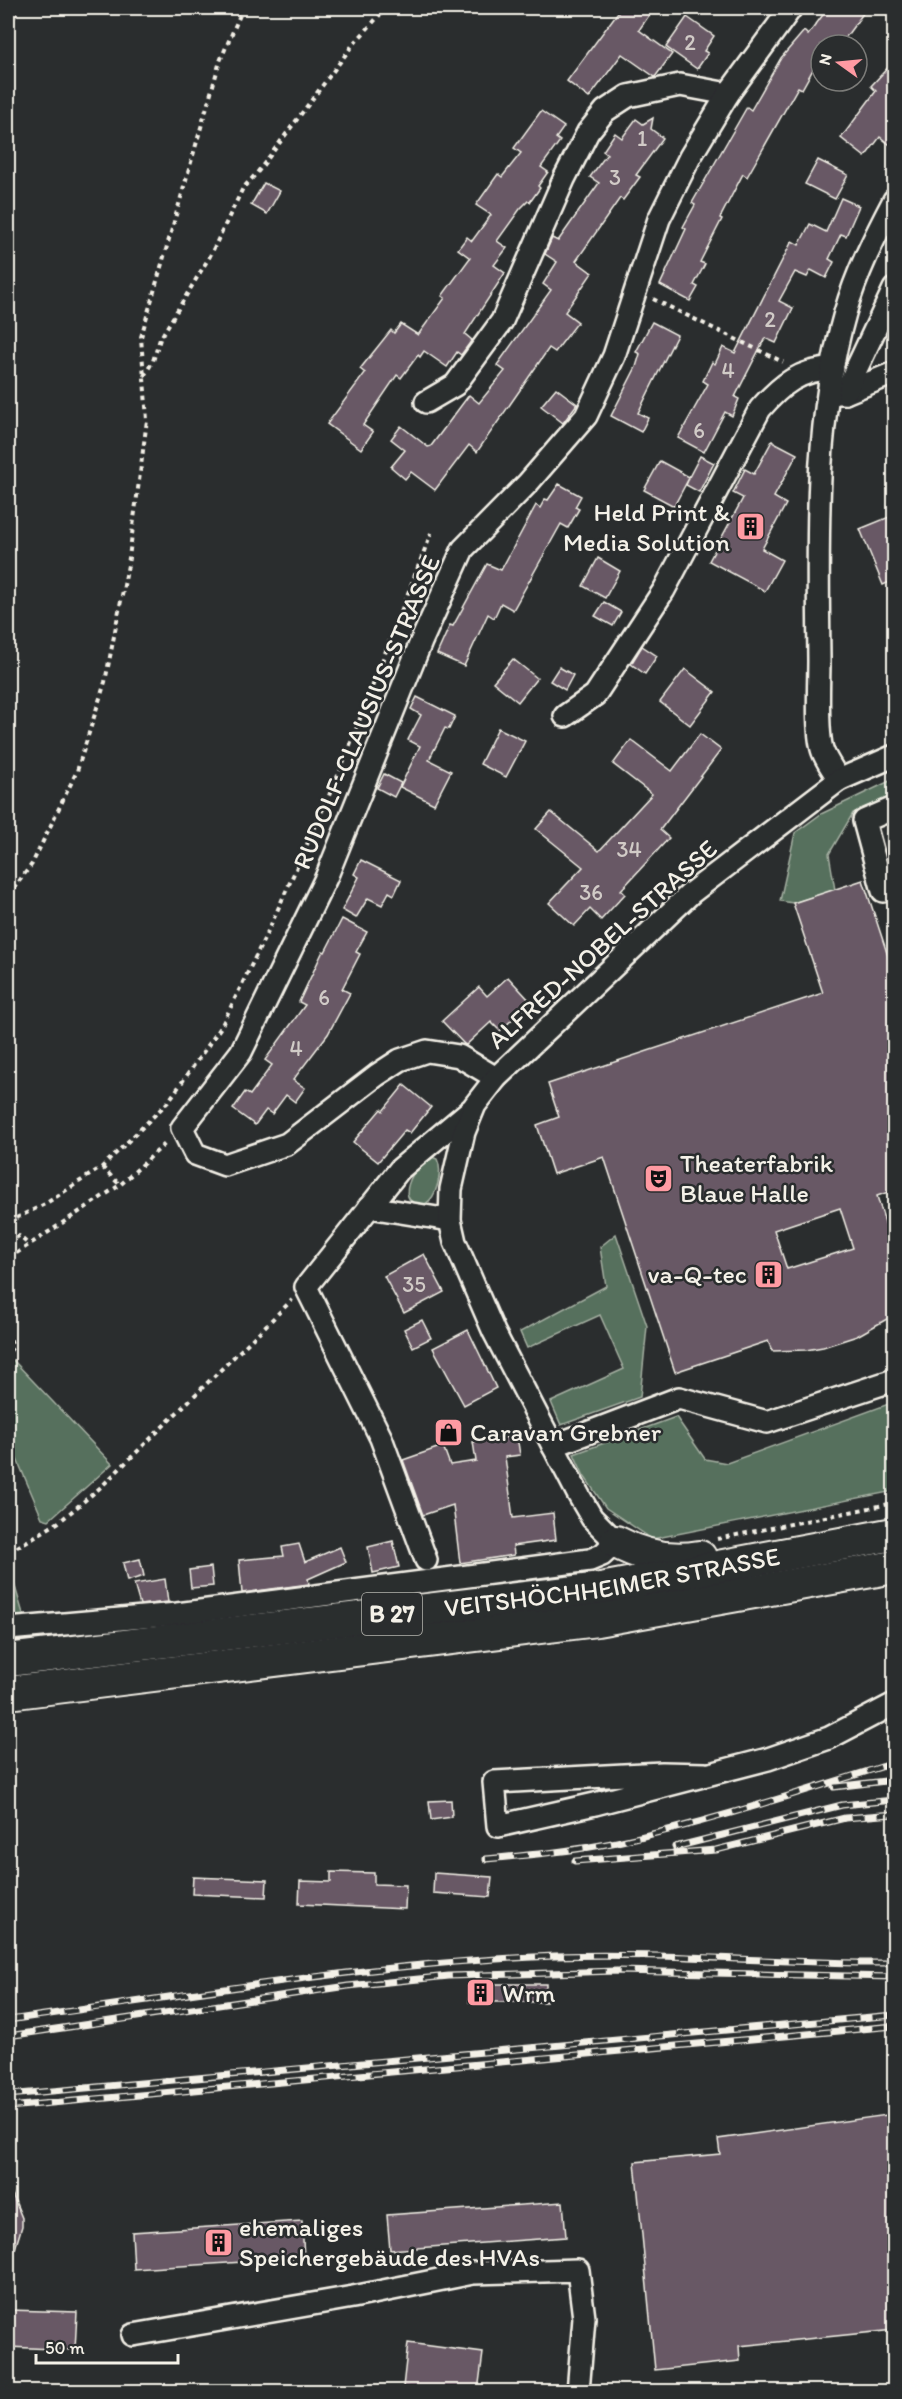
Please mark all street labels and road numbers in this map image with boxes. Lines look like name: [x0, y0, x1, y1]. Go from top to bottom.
street label: RUDOLF-CLAUSIUS-STRASSE: [285, 550, 447, 874]
street label: ALFRED-NOBEL-STRASSE: [481, 832, 723, 1056]
street label: VEITSHÖCHHEIMER STRASSE: [442, 1540, 782, 1624]
road number: B 27: [362, 1593, 422, 1635]

